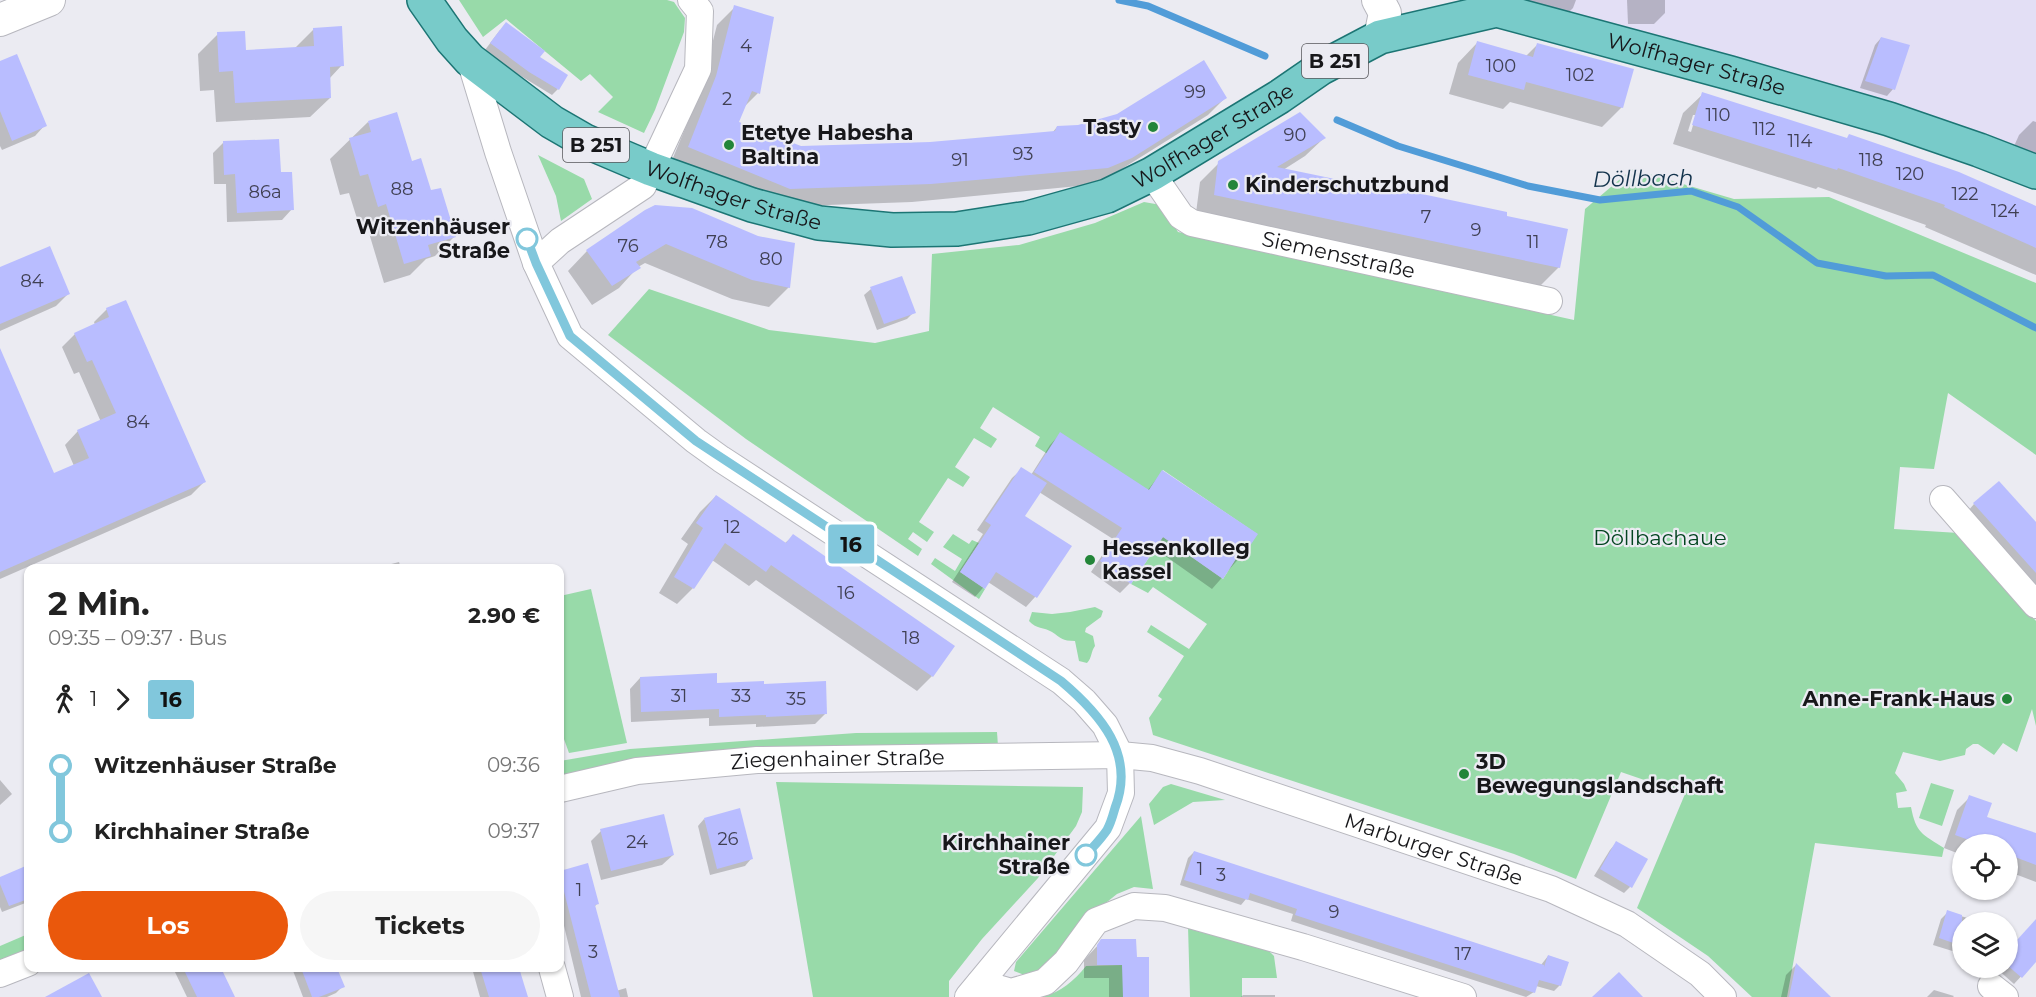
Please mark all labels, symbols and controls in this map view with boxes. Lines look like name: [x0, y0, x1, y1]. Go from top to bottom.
street label: Wolfhager Straße: [1604, 27, 1788, 100]
house number: 4: [740, 35, 752, 57]
road number: B 251: [1302, 44, 1368, 78]
house number: 100: [1486, 55, 1516, 77]
house number: 102: [1566, 64, 1594, 86]
street label: Wolfhager Straße: [1128, 78, 1298, 194]
house number: 99: [1184, 81, 1206, 103]
house number: 2: [722, 88, 732, 110]
house number: 110: [1706, 104, 1730, 126]
place label: Tasty: [1083, 114, 1141, 139]
house number: 112: [1752, 118, 1776, 140]
place label: Etetye Habesha Baltina: [741, 120, 913, 169]
marker: Tasty: [1146, 120, 1160, 134]
house number: 90: [1284, 124, 1306, 146]
road number: B 251: [563, 128, 629, 162]
house number: 114: [1788, 130, 1813, 152]
marker: Etetye Habesha Baltina: [722, 138, 736, 152]
house number: 93: [1013, 143, 1033, 165]
house number: 91: [951, 149, 969, 171]
house number: 118: [1859, 149, 1883, 171]
street label: Wolfhager Straße: [642, 155, 824, 235]
house number: 120: [1896, 163, 1924, 185]
water label: Döllbach: [1592, 164, 1694, 193]
place label: Kinderschutzbund: [1245, 172, 1449, 197]
house number: 88: [391, 178, 413, 200]
marker: Kinderschutzbund: [1226, 178, 1240, 192]
house number: 86a: [248, 181, 282, 203]
house number: 122: [1952, 183, 1978, 205]
house number: 124: [1991, 200, 2019, 222]
house number: 7: [1421, 206, 1431, 228]
place label: Witzenhäuser Straße: [356, 214, 510, 263]
house number: 9: [1471, 219, 1482, 241]
street label: Siemensstraße: [1260, 226, 1418, 283]
marker: Witzenhäuser Straße: [516, 228, 538, 250]
house number: 78: [706, 231, 728, 253]
house number: 11: [1527, 231, 1540, 253]
house number: 76: [617, 235, 639, 257]
house number: 80: [759, 248, 783, 270]
house number: 84: [20, 270, 44, 292]
house number: 84: [126, 411, 150, 433]
house number: 12: [724, 516, 740, 538]
line badge: 16: [824, 524, 878, 564]
park label: Döllbachaue: [1593, 525, 1727, 550]
text: 16: [840, 532, 862, 557]
place label: Hessenkolleg Kassel: [1102, 535, 1250, 584]
marker: Hessenkolleg Kassel: [1083, 553, 1097, 567]
house number: 16: [837, 582, 855, 604]
text: 2 Min.: [48, 583, 150, 623]
text: 2.90 €: [468, 602, 540, 629]
text: 09:35 – 09:37 · Bus: [48, 626, 227, 650]
house number: 18: [902, 627, 920, 649]
icon: walk: [48, 683, 81, 716]
icon: forward: [106, 683, 139, 716]
house number: 31: [671, 685, 687, 707]
house number: 33: [731, 685, 751, 707]
place label: Anne-Frank-Haus: [1802, 686, 1995, 711]
text: 1: [90, 687, 97, 711]
text: 16: [160, 687, 182, 712]
house number: 35: [786, 688, 806, 710]
marker: Anne-Frank-Haus: [2000, 692, 2014, 706]
street label: Ziegenhainer Straße: [729, 744, 945, 774]
place label: 3D Bewegungslandschaft: [1475, 749, 1724, 798]
text: Witzenhäuser Straße: [94, 752, 337, 779]
text: 09:36: [487, 753, 540, 777]
marker: 3D Bewegungslandschaft: [1457, 767, 1471, 781]
street label: Marburger Straße: [1341, 808, 1526, 891]
text: Kirchhainer Straße: [94, 818, 310, 845]
text: 09:37: [488, 819, 540, 843]
house number: 26: [717, 828, 739, 850]
place label: Kirchhainer Straße: [942, 830, 1070, 879]
house number: 24: [626, 831, 648, 853]
map controls: [1952, 834, 2018, 978]
button: locate: [1952, 834, 2018, 900]
marker: Kirchhainer Straße: [1075, 844, 1097, 866]
house number: 1: [1197, 858, 1203, 880]
house number: 3: [1216, 864, 1226, 886]
house number: 1: [576, 879, 582, 901]
button: Los: [48, 891, 288, 960]
button: Tickets: [300, 891, 540, 960]
house number: 9: [1329, 901, 1340, 923]
button: layers: [1952, 912, 2018, 978]
house number: 3: [588, 941, 598, 963]
house number: 17: [1454, 943, 1472, 965]

